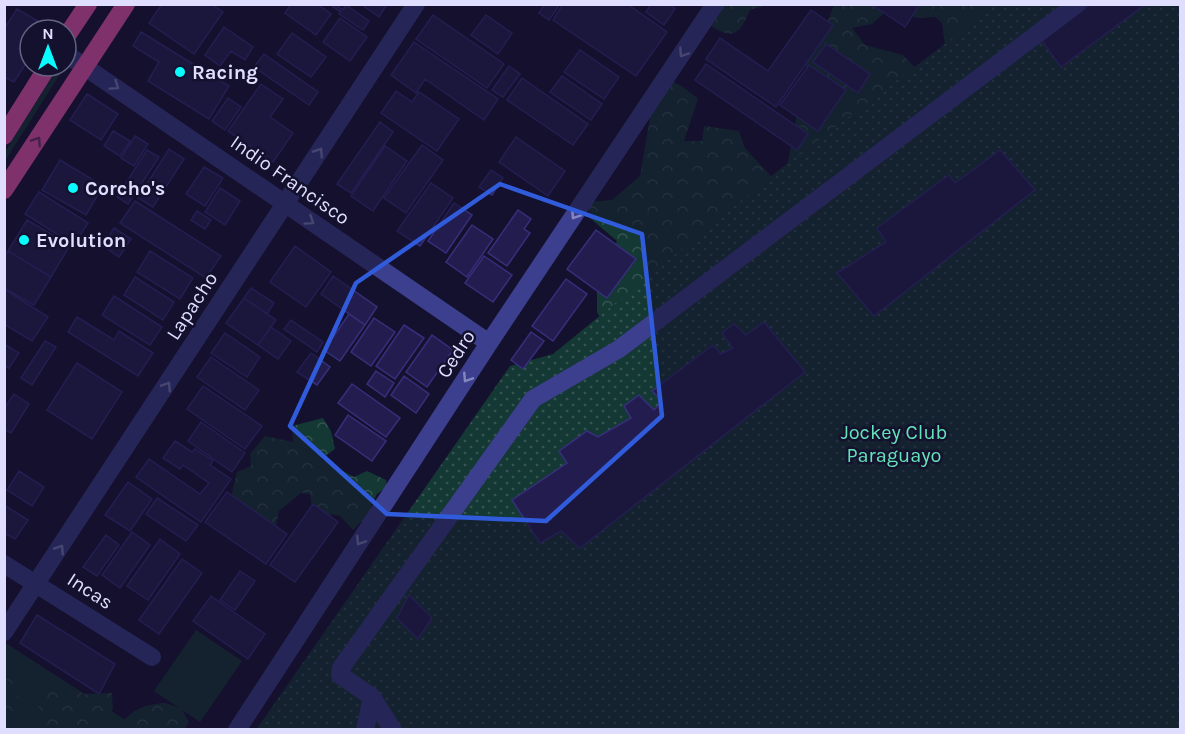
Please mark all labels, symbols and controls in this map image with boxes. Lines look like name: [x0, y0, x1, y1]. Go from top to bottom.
north arrow: [18, 18, 78, 78]
text: N: [42, 24, 54, 43]
one-way arrow: [679, 46, 690, 57]
place label: Racing: [192, 61, 258, 84]
marker: Racing: [173, 65, 187, 79]
one-way arrow: [108, 79, 119, 90]
street label: Indio Francisco: [226, 130, 354, 230]
one-way arrow: [29, 137, 41, 147]
one-way arrow: [312, 148, 324, 158]
place label: Corcho's: [85, 177, 165, 200]
marker: Corcho's: [66, 181, 80, 195]
one-way arrow: [571, 209, 582, 220]
one-way arrow: [303, 214, 314, 225]
place label: Evolution: [36, 229, 126, 252]
marker: Evolution: [17, 233, 31, 247]
street label: Lapacho: [162, 268, 222, 344]
street label: Cedro: [432, 326, 480, 382]
one-way arrow: [463, 371, 474, 382]
one-way arrow: [160, 381, 171, 392]
park label: Jockey Club Paraguayo: [841, 421, 947, 467]
one-way arrow: [356, 535, 368, 545]
one-way arrow: [53, 545, 64, 556]
street label: Incas: [63, 568, 117, 614]

